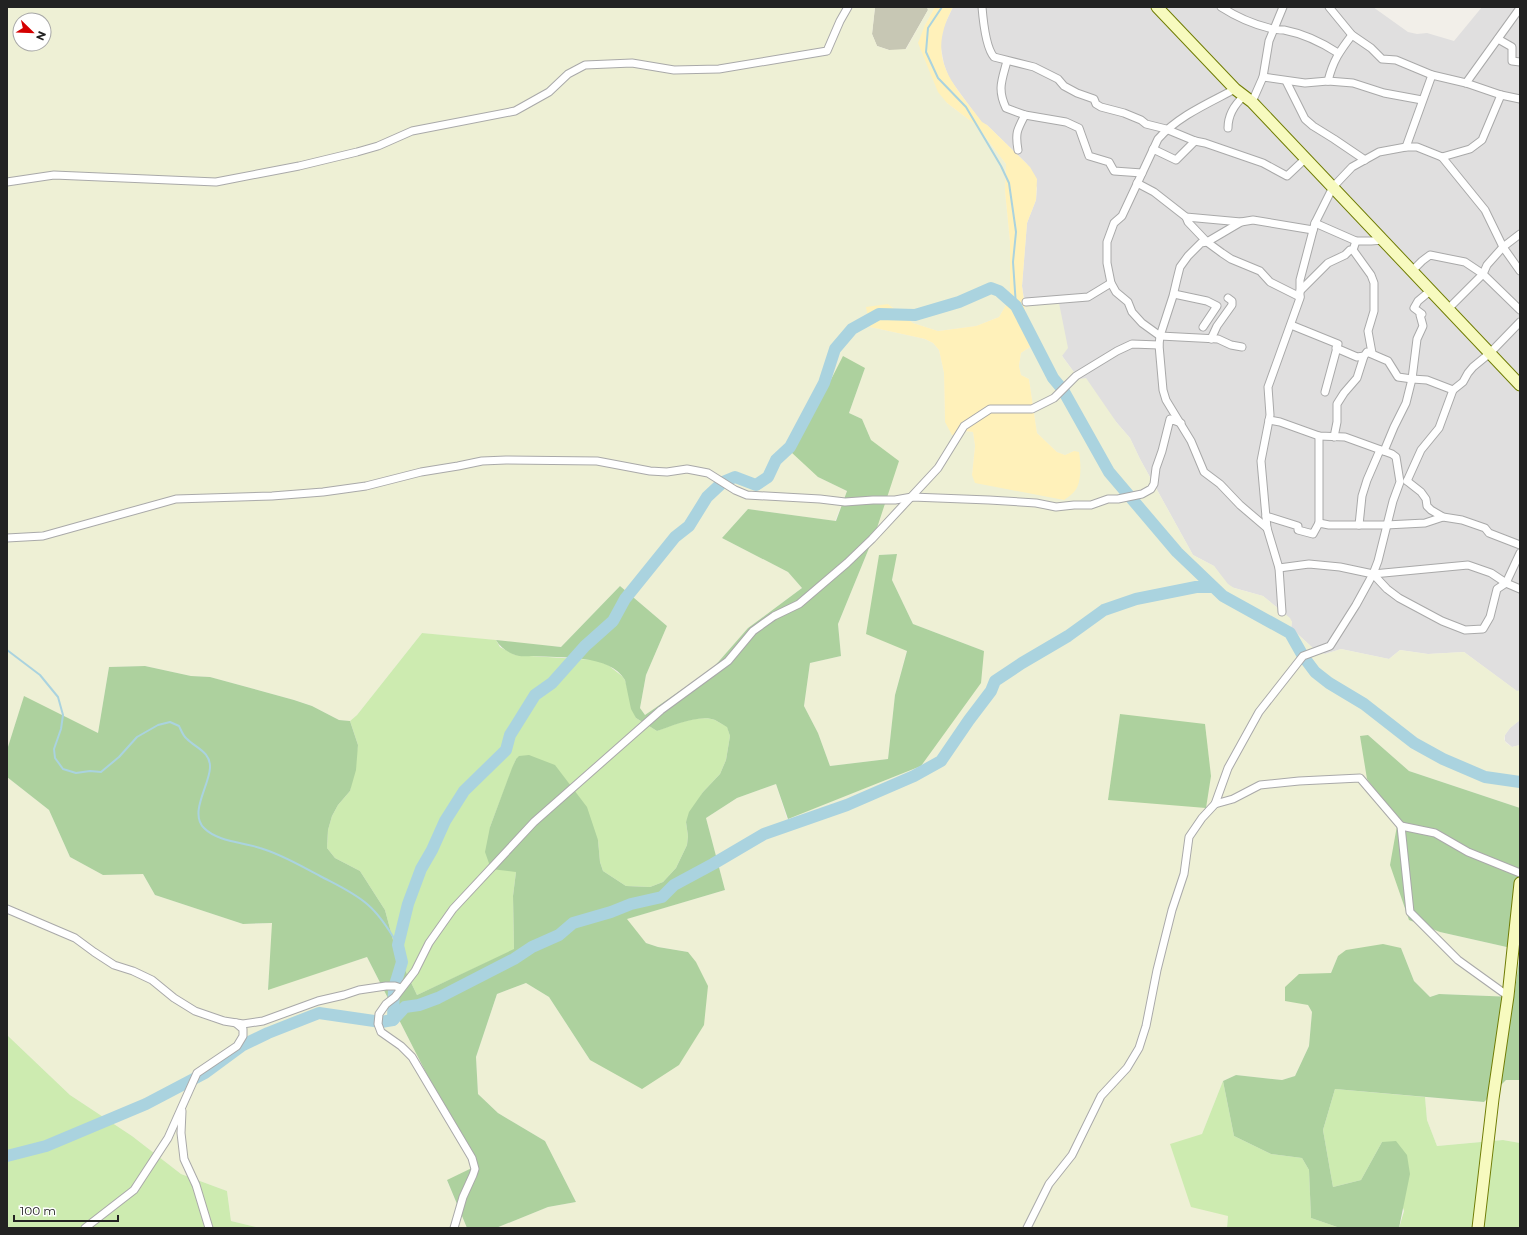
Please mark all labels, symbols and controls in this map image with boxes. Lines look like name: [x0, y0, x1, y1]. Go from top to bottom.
north arrow: [12, 12, 52, 52]
text: N: [33, 29, 49, 43]
scale bar: [14, 1197, 118, 1223]
text: 100 m: [20, 1203, 56, 1218]

